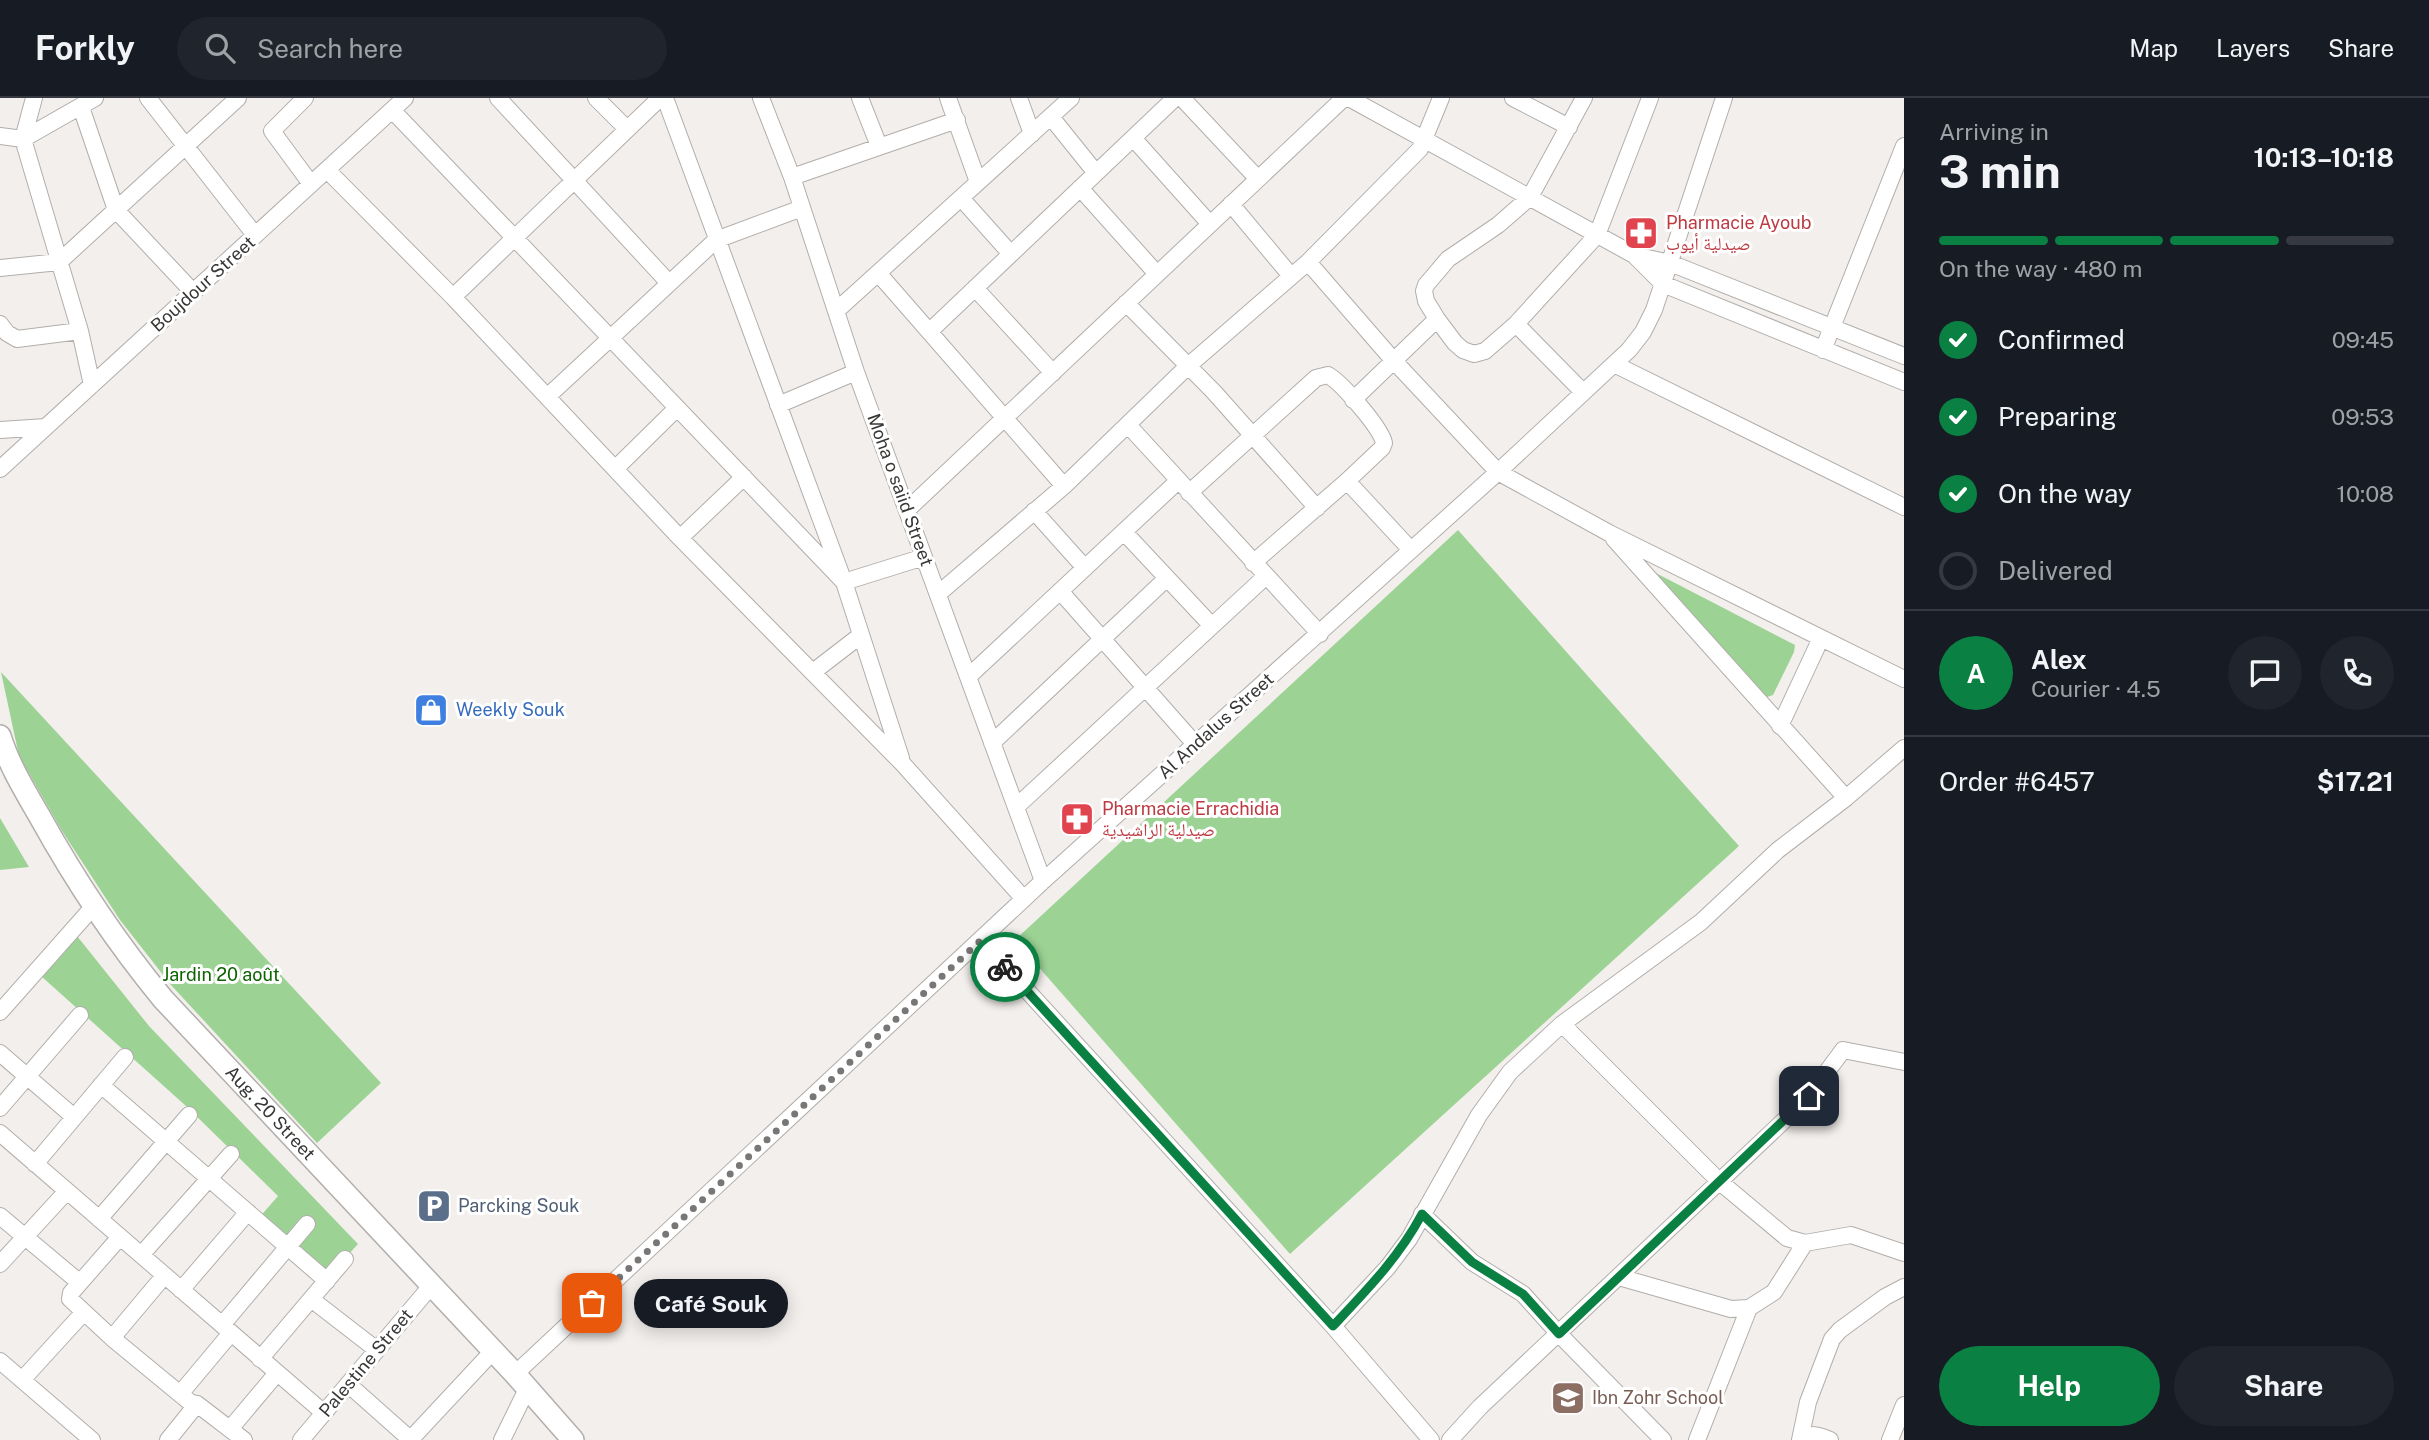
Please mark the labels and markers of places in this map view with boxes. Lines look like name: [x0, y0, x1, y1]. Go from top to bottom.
place label: Pharmacie Ayoub صيدلية أيوب: [1666, 212, 1811, 255]
pharmacy icon: Pharmacie Ayoub صيدلية أيوب: [1622, 214, 1660, 252]
shop icon: Weekly Souk: [412, 691, 450, 729]
place label: Weekly Souk: [456, 699, 565, 720]
place label: Pharmacie Errachidia صيدلية الراشيدية: [1102, 798, 1279, 840]
pharmacy icon: Pharmacie Errachidia صيدلية الراشيدية: [1058, 800, 1096, 838]
pin: [1779, 1066, 1839, 1126]
parking icon: Parcking Souk: [415, 1187, 453, 1225]
place label: Parcking Souk: [458, 1195, 579, 1216]
pin: [562, 1273, 622, 1333]
callout: Café Souk: [634, 1278, 788, 1328]
school or university icon: Ibn Zohr School: [1549, 1379, 1587, 1417]
place label: Ibn Zohr School: [1592, 1387, 1724, 1408]

